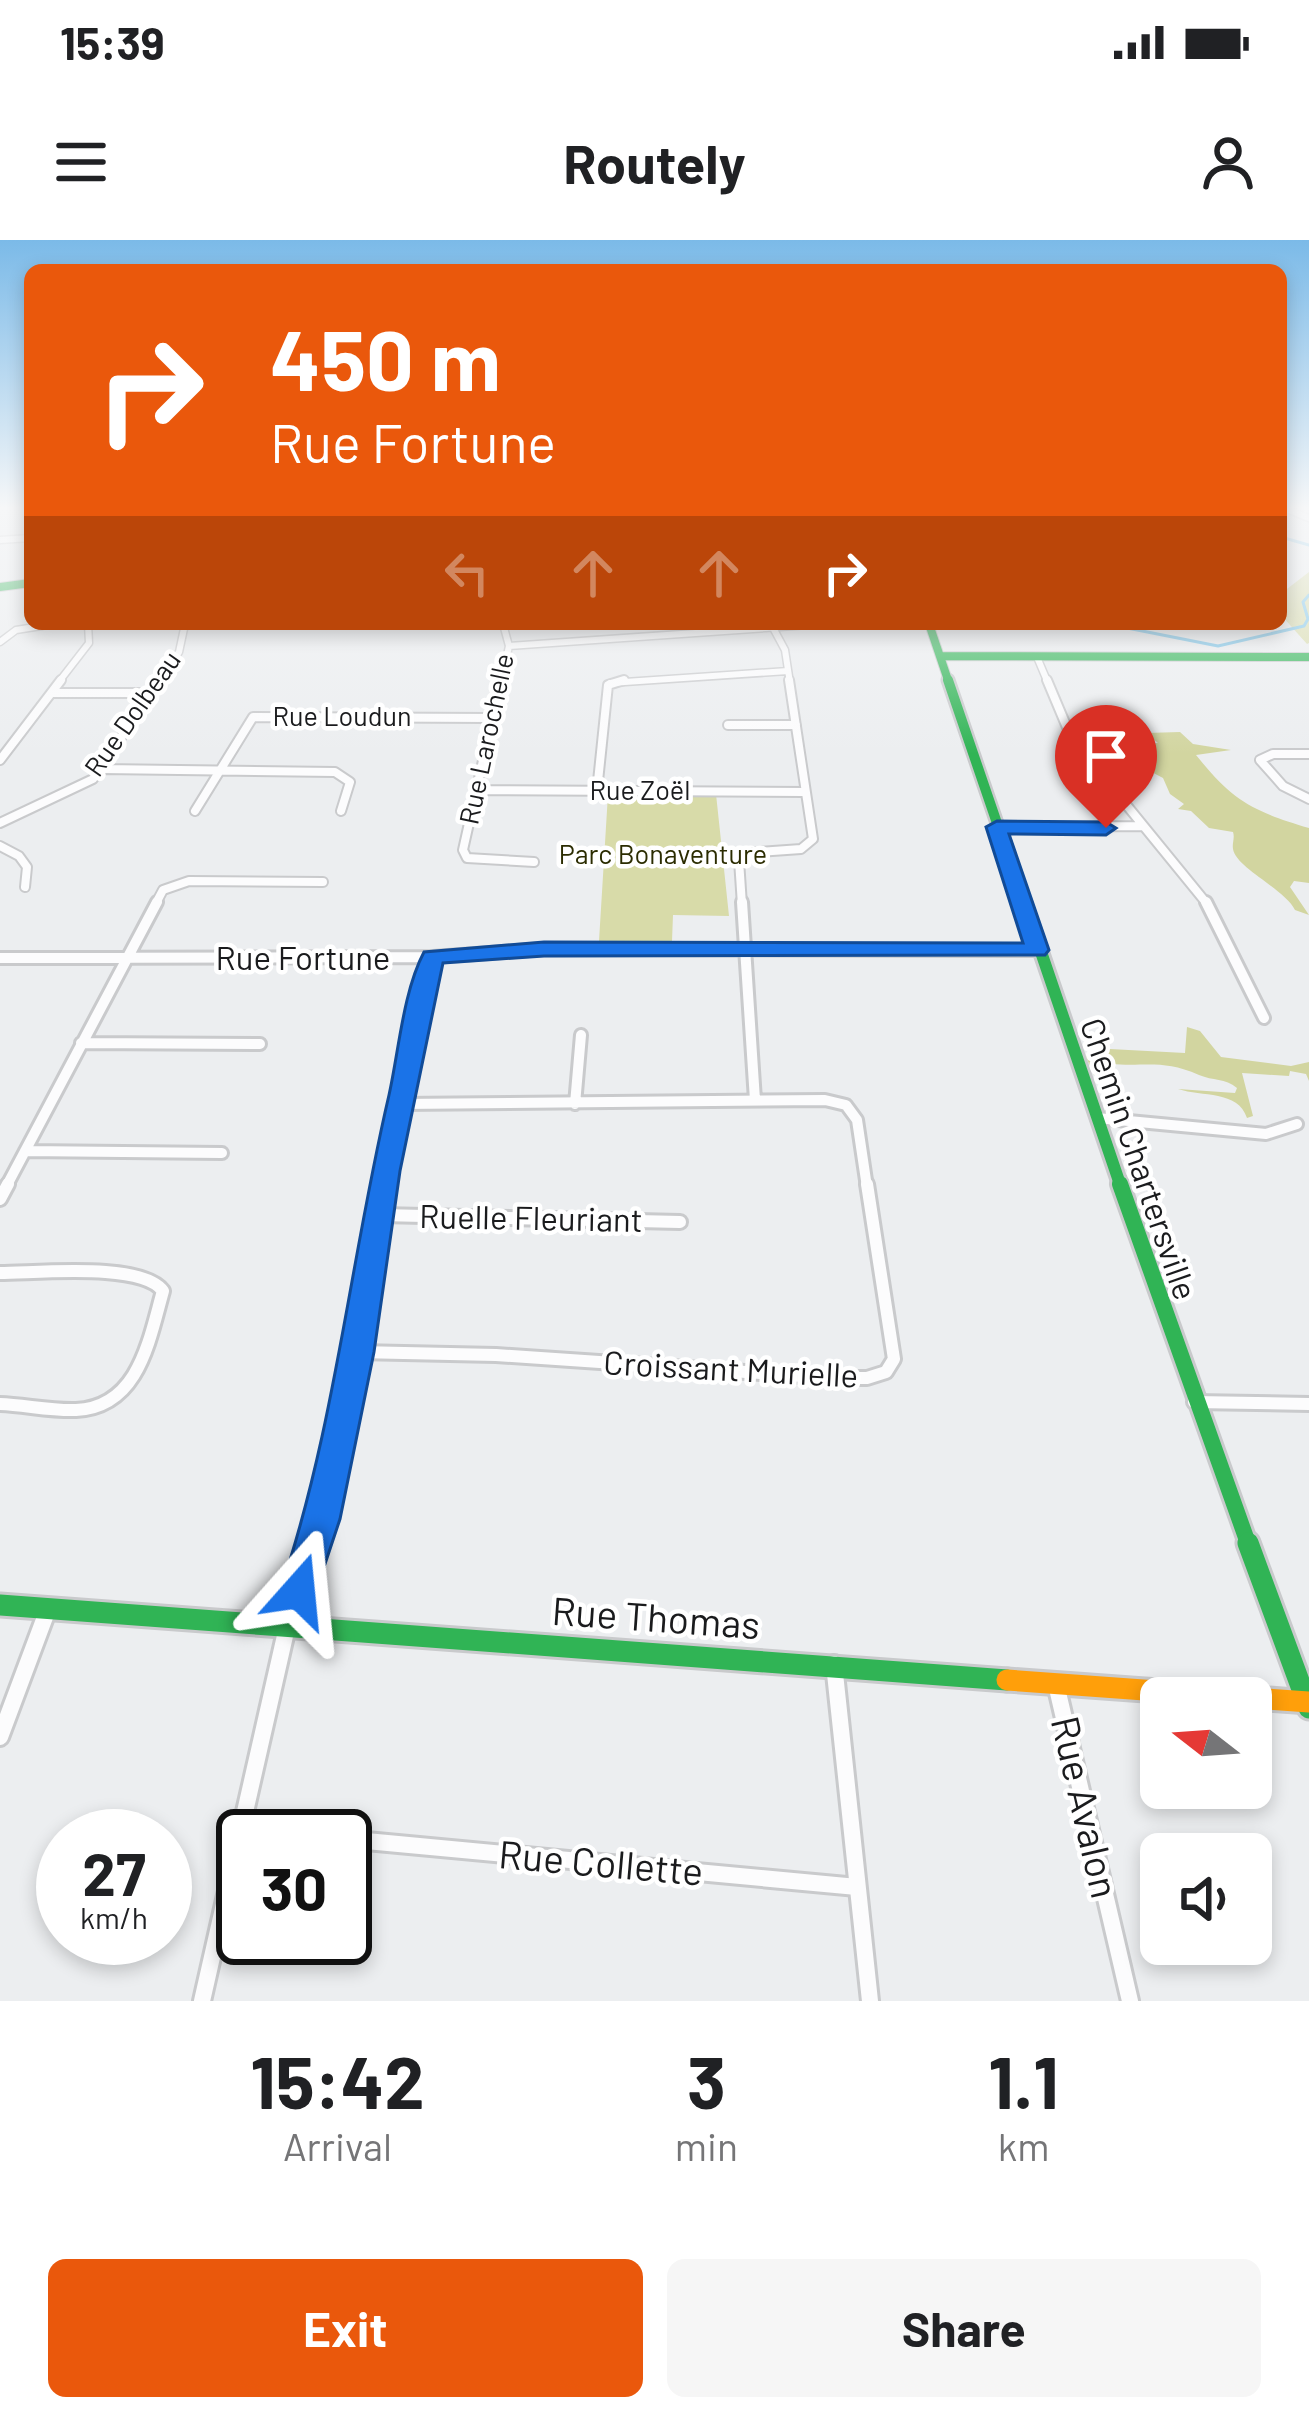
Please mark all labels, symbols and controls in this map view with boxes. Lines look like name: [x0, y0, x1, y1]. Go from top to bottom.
text: 15:39: [60, 15, 165, 69]
icon: menu: [48, 129, 114, 195]
icon: person: [1195, 129, 1261, 195]
text: Routely: [563, 130, 746, 195]
text: 450 m: [270, 307, 501, 408]
icon: right: [72, 312, 228, 468]
text: Rue Fortune: [270, 409, 556, 474]
icon: left: [434, 540, 500, 606]
icon: ahead: [560, 540, 626, 606]
icon: ahead: [686, 540, 752, 606]
icon: right: [812, 540, 878, 606]
street label: Rue Dolbeau: [77, 644, 186, 782]
street label: Rue Larochelle: [451, 650, 519, 827]
street label: Rue Loudun: [272, 699, 412, 731]
pin: [1055, 705, 1157, 828]
icon: arrive: [1073, 723, 1139, 789]
street label: Rue Zoël: [590, 773, 690, 805]
park label: Parc Bonaventure: [559, 837, 767, 869]
street label: Rue Fortune: [216, 937, 390, 977]
street label: Chemin Chartersville: [1073, 1013, 1207, 1305]
street label: Ruelle Fleuriant: [419, 1195, 643, 1239]
street label: Croissant Murielle: [603, 1341, 859, 1395]
position arrow: [236, 1528, 362, 1654]
street label: Rue Thomas: [550, 1586, 762, 1647]
north arrow: [1140, 1677, 1272, 1809]
map controls: [1140, 1677, 1272, 1965]
street label: Rue Avalon: [1043, 1711, 1130, 1902]
speed limit sign: 30: [216, 1809, 372, 1965]
street label: Rue Collette: [497, 1829, 705, 1894]
button: sound: [1140, 1833, 1272, 1965]
text: 27: [82, 1836, 146, 1908]
text: km/h: [80, 1899, 148, 1935]
text: 15:42: [250, 2037, 425, 2123]
text: 3: [687, 2037, 726, 2123]
text: 1.1: [988, 2037, 1059, 2123]
text: Arrival: [283, 2122, 392, 2169]
text: min: [675, 2122, 738, 2169]
text: km: [998, 2122, 1049, 2169]
button: Exit: [48, 2259, 643, 2397]
button: Share: [667, 2259, 1261, 2397]

